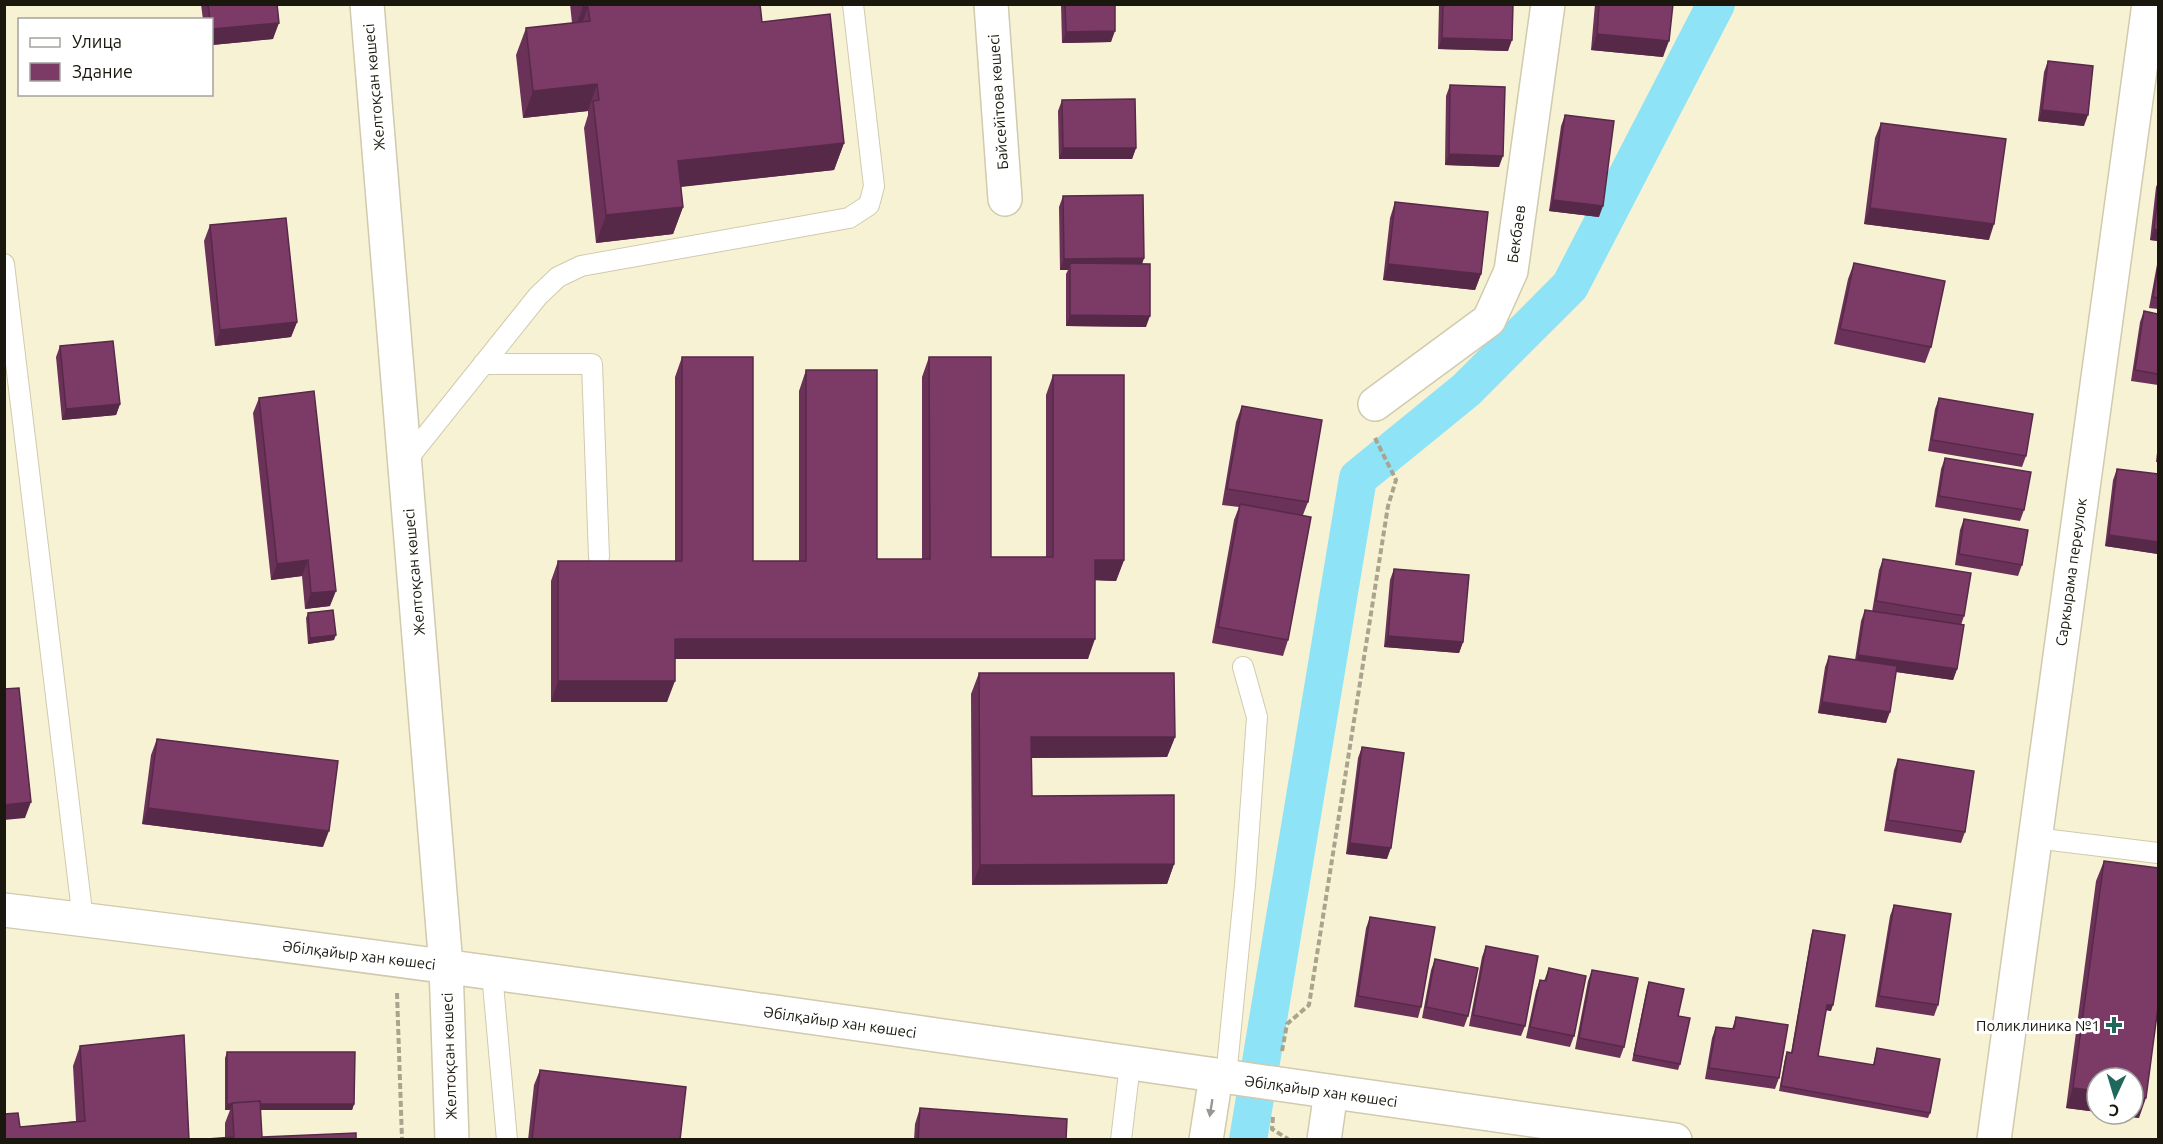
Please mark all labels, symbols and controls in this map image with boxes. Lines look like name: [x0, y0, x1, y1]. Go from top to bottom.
legend: [18, 18, 213, 96]
street label: Желтоқсан көшесі: [360, 23, 388, 151]
text: Улица: [72, 31, 122, 51]
street label: Байсейітова көшесі: [985, 34, 1011, 170]
text: Здание: [72, 61, 133, 81]
street label: Бекбаев: [1504, 204, 1528, 264]
street label: Саркырама переулок: [2052, 497, 2090, 647]
street label: Желтоқсан көшесі: [400, 508, 428, 636]
street label: Әбілқайыр хан көшесі: [281, 937, 437, 973]
street label: Желтоқсан көшесі: [438, 992, 460, 1120]
street label: Әбілқайыр хан көшесі: [762, 1003, 918, 1041]
marker: Поликлиника №1: [2105, 1016, 2123, 1034]
place label: Поликлиника №1: [1976, 1017, 2100, 1034]
north arrow: [2085, 1066, 2145, 1126]
street label: Әбілқайыр хан көшесі: [1243, 1072, 1399, 1110]
one-way arrow: [1206, 1098, 1215, 1117]
text: С: [2108, 1102, 2120, 1120]

